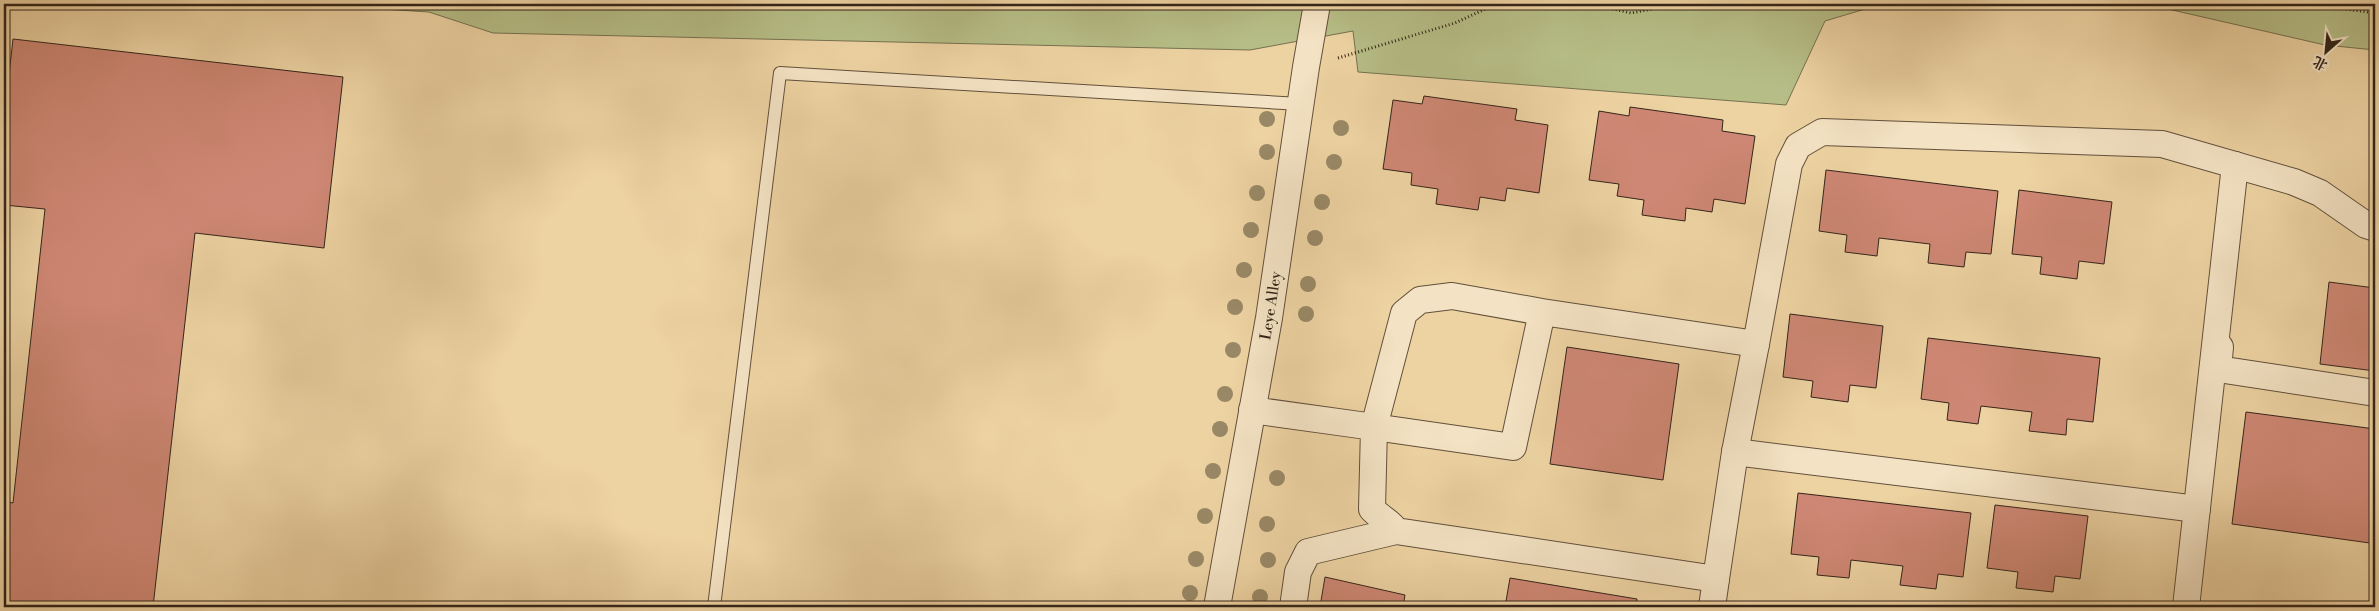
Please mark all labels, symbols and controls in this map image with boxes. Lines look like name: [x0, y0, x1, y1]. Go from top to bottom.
north arrow: [2302, 28, 2352, 78]
text: 北: [2310, 51, 2331, 74]
street label: Leye Alley: [1256, 270, 1286, 342]

